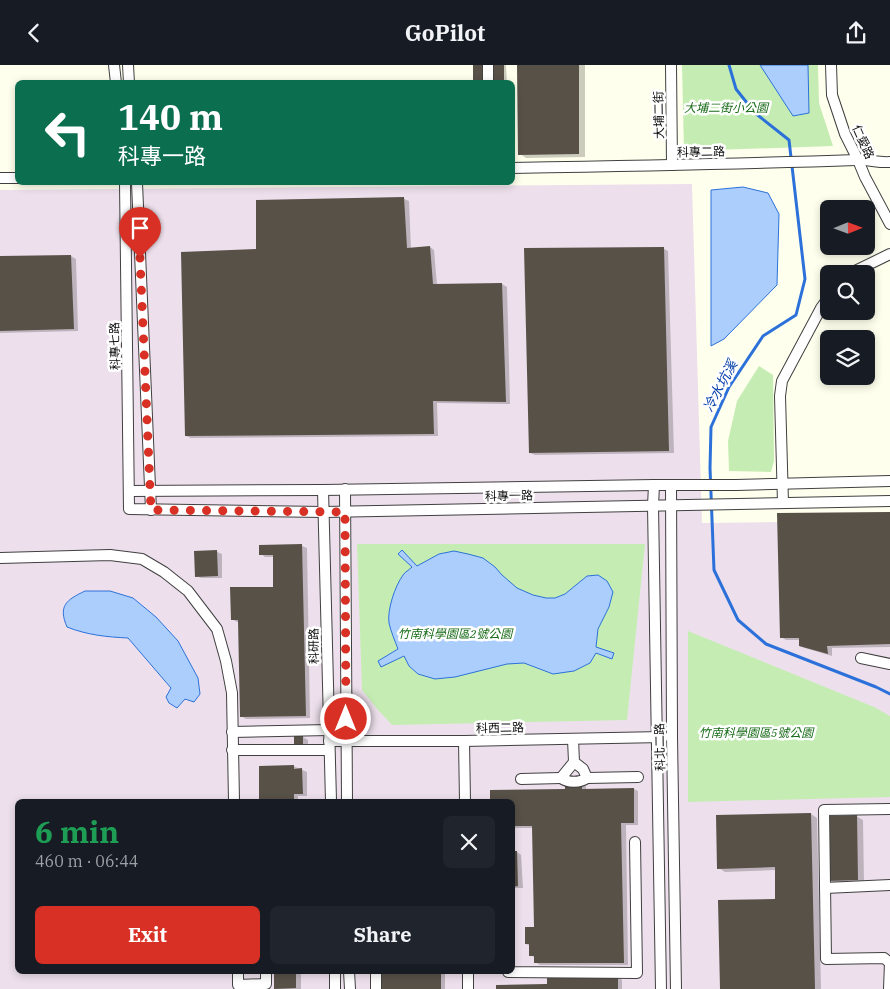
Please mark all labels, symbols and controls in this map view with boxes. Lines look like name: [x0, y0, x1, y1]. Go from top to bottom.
text: GoPilot: [405, 18, 485, 47]
icon: back: [20, 19, 48, 47]
icon: share: [842, 19, 870, 47]
street label: 大埔二街: [651, 91, 666, 139]
text: 140 m: [118, 94, 223, 140]
icon: left: [35, 100, 100, 165]
park label: 大埔二街小公園: [684, 100, 770, 115]
street label: 仁愛路: [849, 122, 878, 161]
text: 科專一路: [118, 141, 206, 170]
street label: 科專二路: [677, 144, 725, 159]
north arrow: [820, 200, 875, 255]
map controls: [820, 200, 875, 385]
pin: [119, 207, 161, 258]
icon: arrive: [126, 214, 154, 242]
button: search: [820, 265, 875, 320]
street label: 科專七路: [107, 322, 122, 370]
button: layers: [820, 330, 875, 385]
water label: 冷水坑溪: [699, 355, 742, 415]
street label: 科專一路: [485, 488, 533, 503]
park label: 竹南科學園區2號公園: [398, 626, 514, 641]
street label: 科研路: [306, 628, 321, 664]
position arrow: [319, 692, 371, 744]
street label: 科西二路: [476, 720, 524, 735]
street label: 科北二路: [652, 723, 667, 771]
park label: 竹南科學園區5號公園: [699, 725, 815, 740]
text: 6 min: [35, 812, 119, 851]
button: close: [443, 816, 495, 868]
text: 460 m · 06:44: [35, 851, 138, 871]
button: Exit: [35, 906, 260, 964]
button: Share: [270, 906, 495, 964]

